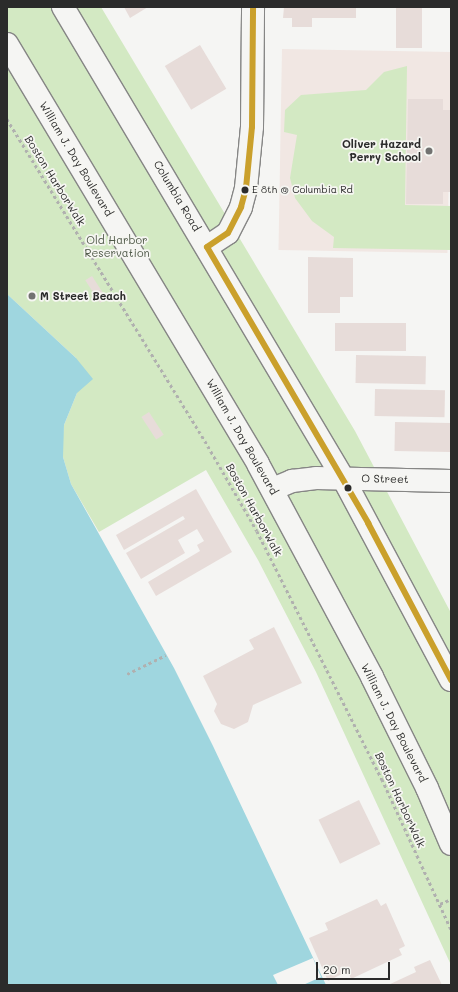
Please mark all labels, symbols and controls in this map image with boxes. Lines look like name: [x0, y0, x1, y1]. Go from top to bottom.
street label: William J. Day Boulevard: [36, 99, 116, 219]
street label: Boston HarborWalk: [22, 133, 88, 229]
place label: Oliver Hazard Perry School: [342, 138, 421, 164]
marker: Oliver Hazard Perry School: [424, 146, 434, 156]
street label: Columbia Road: [151, 158, 203, 234]
place label: E 8th @ Columbia Rd: [252, 184, 353, 196]
marker: E 8th @ Columbia Rd: [240, 185, 250, 195]
park label: Old Harbor Reservation: [84, 234, 150, 260]
place label: M Street Beach: [40, 289, 126, 303]
marker: M Street Beach: [27, 291, 37, 301]
street label: William J. Day Boulevard: [203, 377, 281, 497]
street label: Boston HarborWalk: [223, 461, 285, 559]
street label: O Street: [361, 472, 409, 486]
unlabelled marker: [343, 483, 353, 493]
street label: William J. Day Boulevard: [358, 661, 430, 785]
street label: Boston HarborWalk: [372, 750, 428, 850]
scale bar: [318, 954, 392, 980]
text: 20 m: [323, 961, 351, 977]

